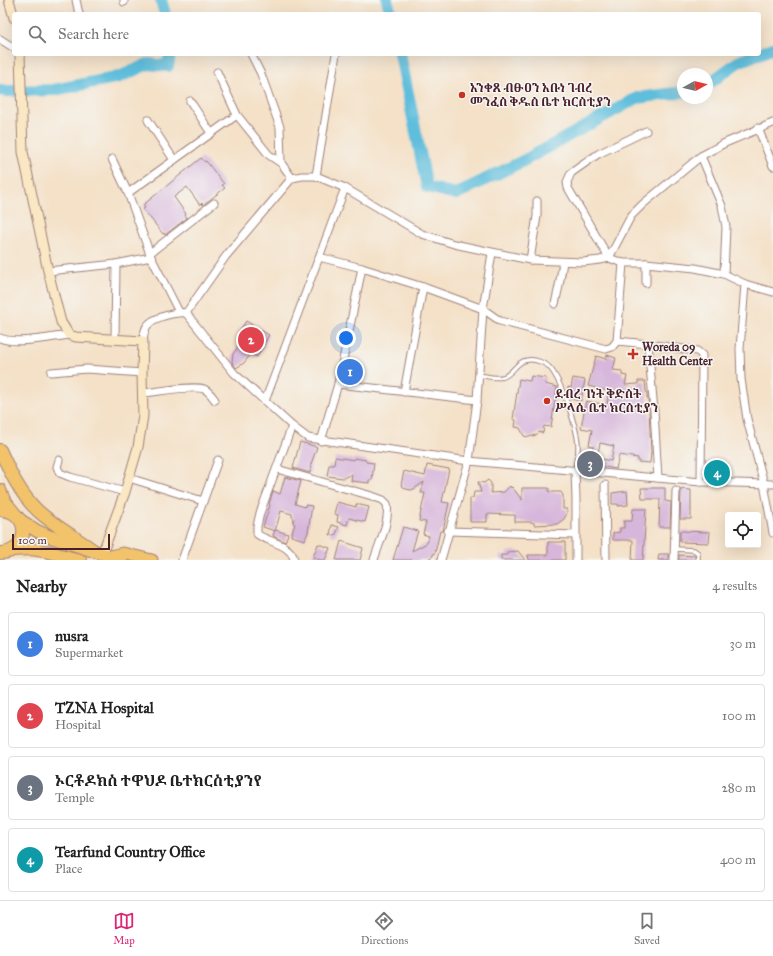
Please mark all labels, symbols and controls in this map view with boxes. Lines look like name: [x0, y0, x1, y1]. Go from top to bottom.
search box: [12, 12, 761, 56]
icon: search: [26, 23, 48, 45]
text: Search here: [58, 25, 129, 43]
north arrow: [677, 68, 713, 104]
place label: አንቀጸ ብፁዐን አቡነ ገብረ መንፈስ ቅዱስ ቤተ ክርስቲያን: [470, 81, 611, 109]
marker: አንቀጸ ብፁዐን አቡነ ገብረ መንፈስ ቅዱስ ቤተ ክርስቲያን: [457, 90, 467, 100]
pin: 2: [238, 325, 264, 355]
your location: [336, 328, 356, 348]
place label: Woreda 09 Health Center: [642, 340, 713, 368]
marker: Woreda 09 Health Center: [627, 348, 639, 360]
pin: 1: [337, 357, 363, 387]
place label: ደብረ ገነት ቅድስት ሥላሴ ቤተ ክርስቲያን: [555, 387, 658, 415]
marker: ደብረ ገነት ቅድስት ሥላሴ ቤተ ክርስቲያን: [542, 396, 552, 406]
pin: 3: [577, 449, 603, 479]
pin: 4: [704, 458, 730, 488]
map controls: [725, 512, 761, 548]
button: locate: [725, 512, 761, 548]
scale bar: [12, 532, 110, 551]
text: 100 m: [18, 534, 47, 547]
text: Nearby: [16, 576, 67, 597]
text: 4 results: [712, 578, 757, 594]
text: nusra: [55, 627, 88, 645]
text: 1: [27, 636, 33, 652]
text: 30 m: [730, 636, 756, 652]
text: Supermarket: [55, 645, 123, 661]
text: TZNA Hospital: [55, 699, 154, 717]
text: 2: [27, 708, 33, 724]
text: 100 m: [722, 708, 756, 724]
text: Hospital: [55, 717, 101, 733]
text: ኦርቶዶክስ ተዋህዶ ቤተክርስቲያንየ: [55, 772, 261, 790]
text: 3: [27, 780, 33, 796]
text: 280 m: [721, 780, 756, 796]
text: Temple: [55, 790, 95, 806]
text: Tearfund Country Office: [55, 843, 205, 861]
text: 4: [26, 852, 34, 868]
text: 400 m: [720, 852, 756, 868]
text: Place: [55, 861, 82, 877]
tab: Map: [113, 910, 135, 947]
tab: Directions: [361, 910, 408, 947]
tab: Saved: [634, 910, 660, 947]

